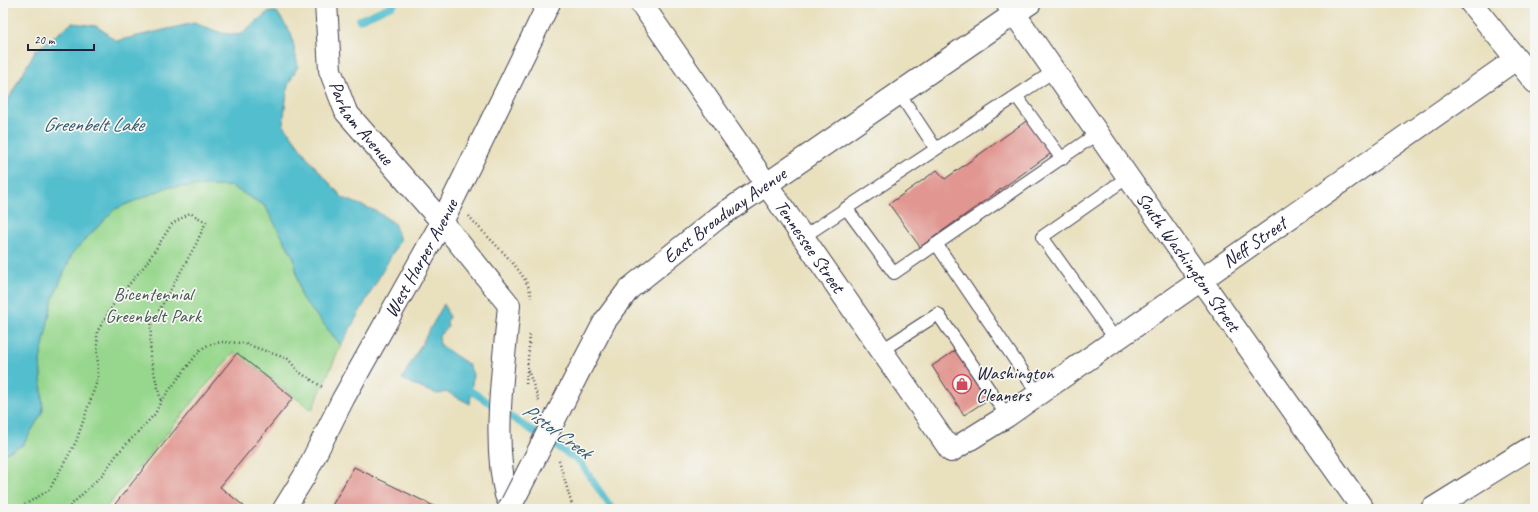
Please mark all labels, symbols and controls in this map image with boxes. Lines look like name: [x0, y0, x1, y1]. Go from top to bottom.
scale bar: [28, 26, 94, 52]
text: 20 m: [34, 32, 56, 48]
street label: Parham Avenue: [323, 78, 400, 171]
water label: Greenbelt Lake: [43, 112, 147, 137]
street label: East Broadway Avenue: [658, 161, 792, 269]
street label: South Washington Street: [1131, 188, 1247, 338]
street label: West Harper Avenue: [379, 194, 464, 322]
street label: Tennessee Street: [769, 195, 851, 299]
street label: Neff Street: [1218, 210, 1293, 273]
park label: Bicentennial Greenbelt Park: [105, 282, 203, 328]
place label: Washington Cleaners: [976, 361, 1055, 407]
shop icon: Washington Cleaners: [951, 373, 973, 395]
water label: Pistol Creek: [518, 398, 599, 466]

